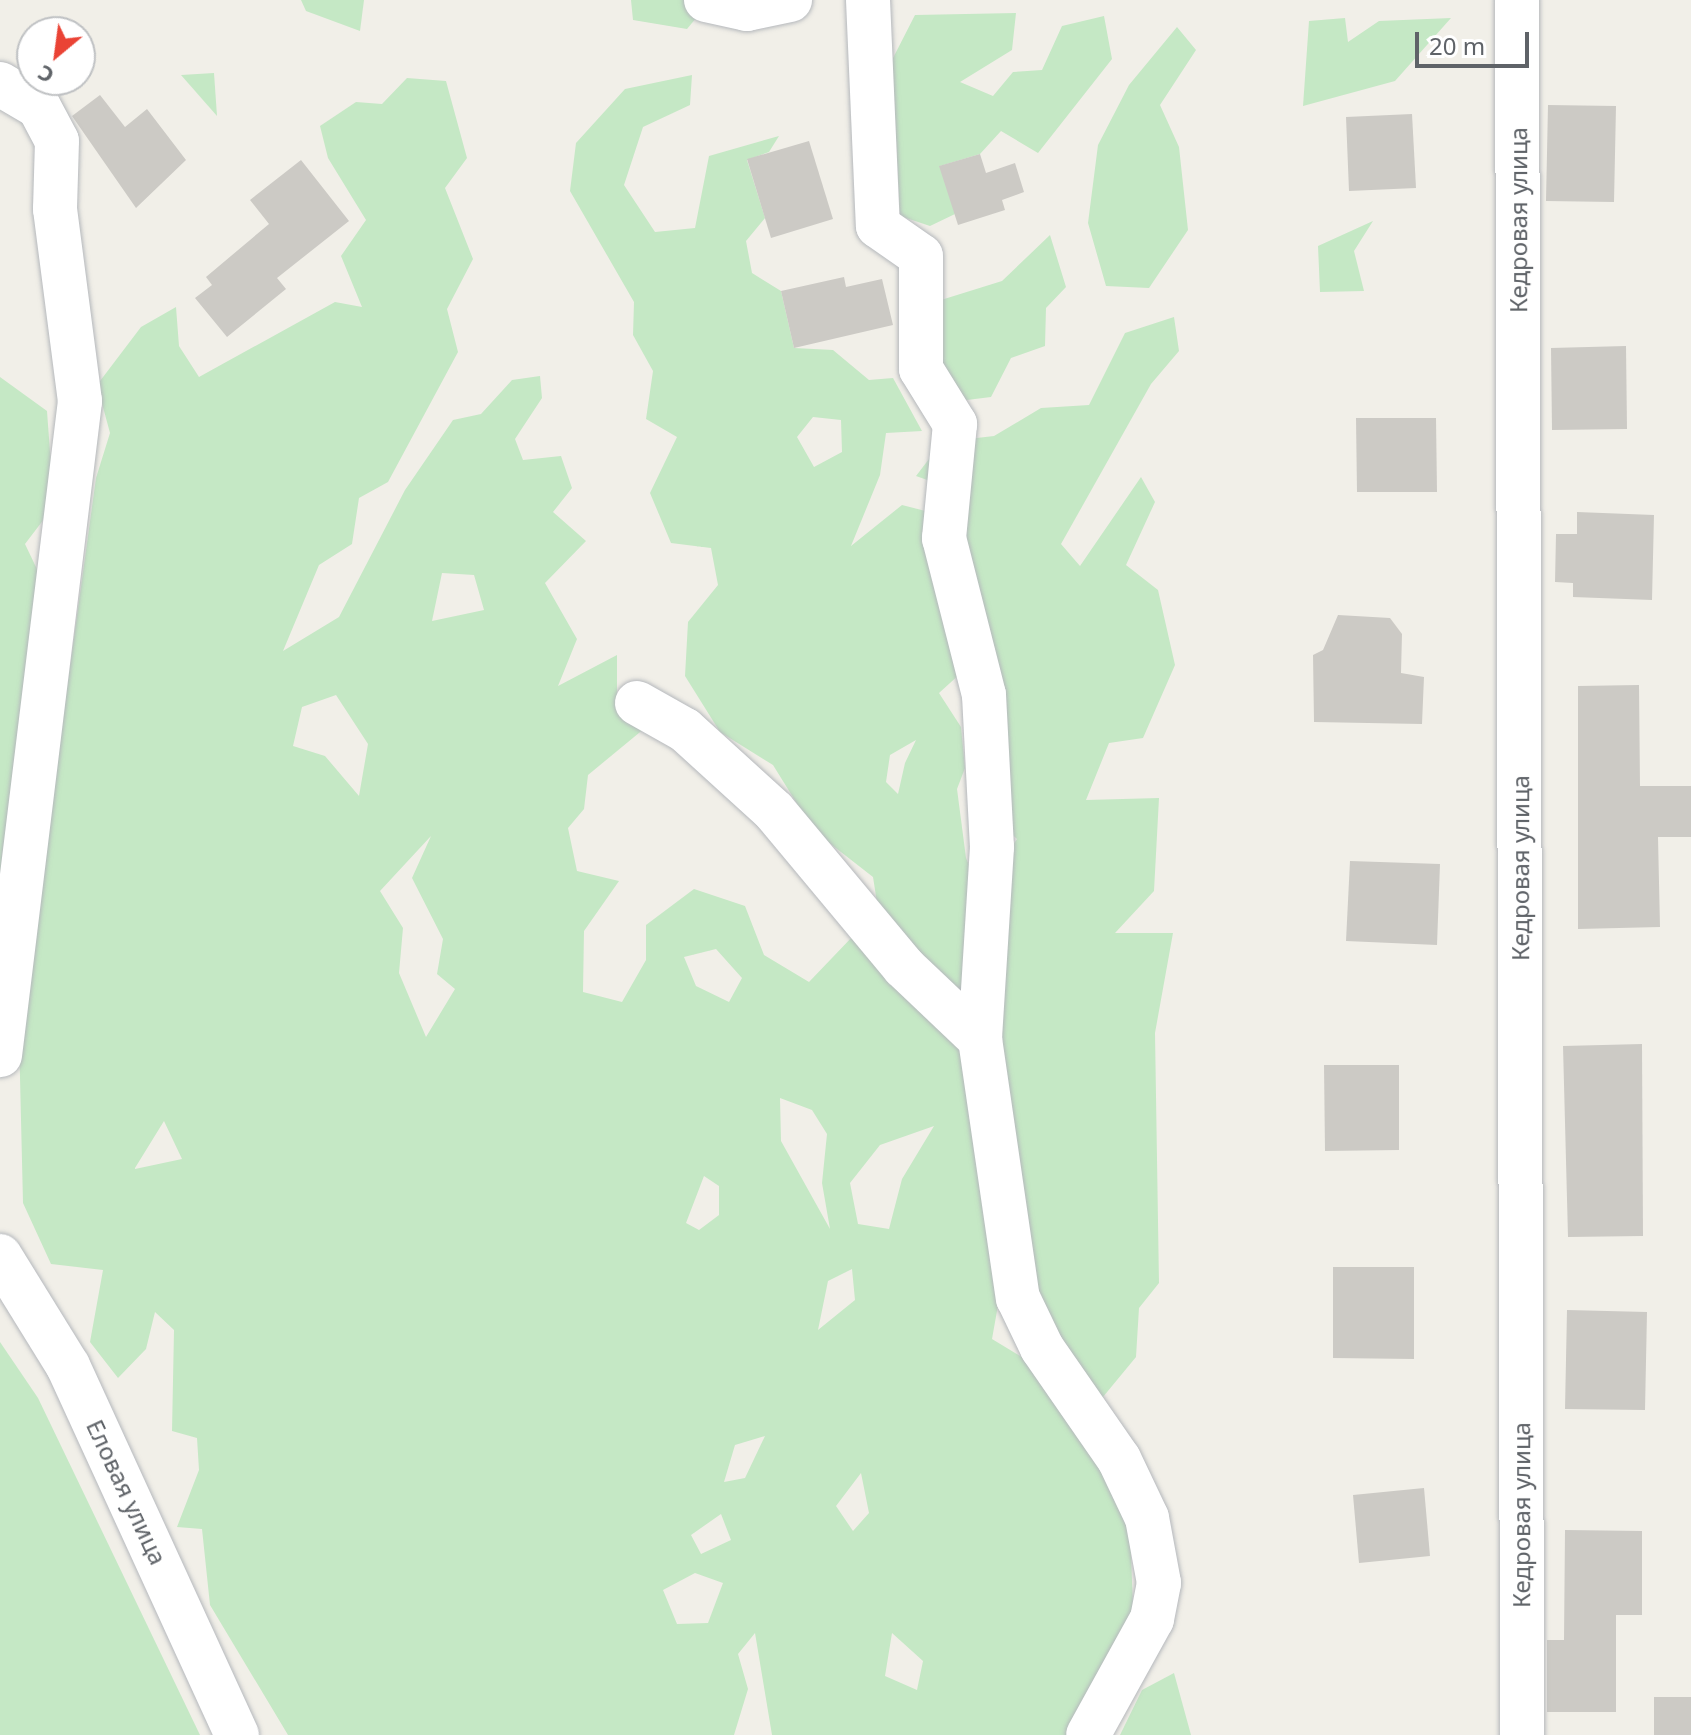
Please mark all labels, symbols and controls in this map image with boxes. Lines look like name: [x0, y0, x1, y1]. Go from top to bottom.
north arrow: [16, 16, 96, 96]
scale bar: [1419, 16, 1533, 66]
text: 20 m: [1429, 29, 1485, 62]
text: С: [32, 59, 59, 92]
street label: Кедровая улица: [1504, 127, 1532, 313]
street label: Кедровая улица: [1506, 775, 1534, 961]
street label: Еловая улица: [81, 1415, 173, 1569]
street label: Кедровая улица: [1507, 1422, 1535, 1608]

